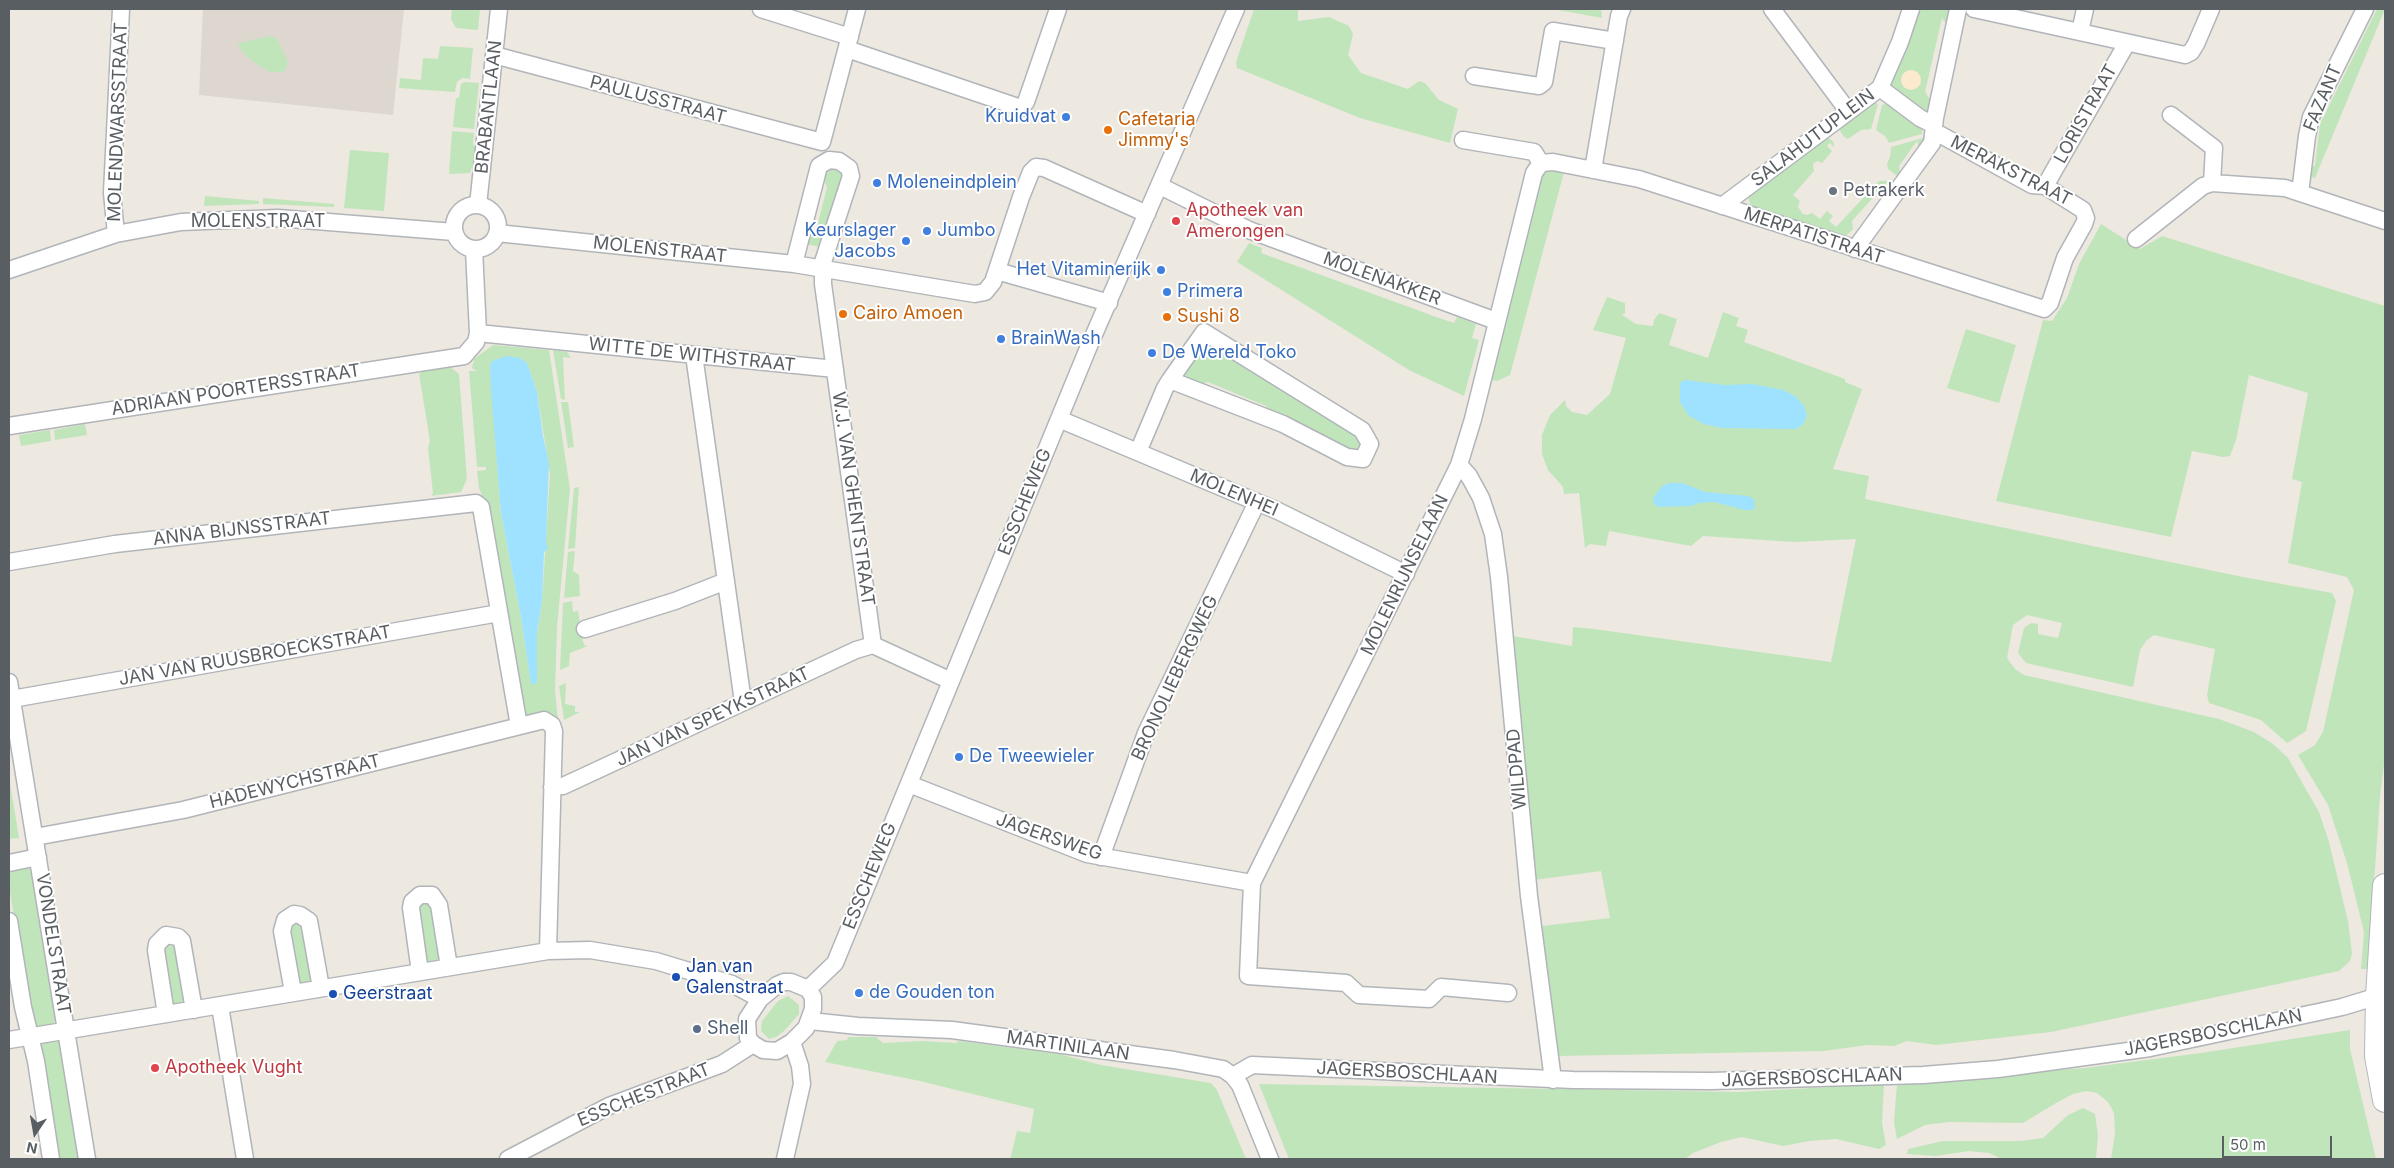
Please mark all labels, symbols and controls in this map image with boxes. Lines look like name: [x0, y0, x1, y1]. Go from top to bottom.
street label: MOLENDWARSSTRAAT: [104, 22, 132, 222]
street label: BRABANTLAAN: [471, 39, 507, 175]
street label: LORISTRAAT: [2050, 61, 2122, 167]
street label: FAZANT: [2299, 61, 2347, 135]
street label: PAULUSSTRAAT: [587, 71, 729, 129]
street label: SALAHUTUPLEIN: [1747, 84, 1879, 192]
place label: Kruidvat: [985, 106, 1056, 128]
place label: Cafetaria Jimmy's: [1118, 109, 1195, 152]
marker: Kruidvat: [1060, 111, 1072, 123]
marker: Cafetaria Jimmy's: [1102, 124, 1114, 136]
street label: MERAKSTRAAT: [1947, 131, 2075, 211]
place label: Moleneindplein: [887, 172, 1017, 194]
marker: Moleneindplein: [871, 177, 883, 189]
place label: Petrakerk: [1843, 180, 1925, 202]
marker: Petrakerk: [1827, 185, 1839, 197]
place label: Apotheek van Amerongen: [1186, 200, 1303, 242]
street label: MERPATISTRAAT: [1741, 203, 1887, 269]
street label: MOLENSTRAAT: [191, 211, 325, 233]
marker: Apotheek van Amerongen: [1170, 215, 1182, 227]
place label: Keurslager Jacobs: [804, 220, 896, 262]
place label: Jumbo: [937, 220, 996, 242]
marker: Jumbo: [921, 225, 933, 237]
street label: MOLENSTRAAT: [592, 232, 728, 268]
marker: Keurslager Jacobs: [900, 235, 912, 247]
street label: MOLENAKKER: [1320, 248, 1444, 310]
place label: Het Vitaminerijk: [1016, 259, 1151, 281]
marker: Het Vitaminerijk: [1155, 264, 1167, 276]
place label: Primera: [1177, 281, 1243, 303]
marker: Primera: [1161, 286, 1173, 298]
place label: Cairo Amoen: [853, 303, 963, 325]
place label: Sushi 8: [1177, 306, 1240, 328]
marker: Cairo Amoen: [837, 308, 849, 320]
marker: Sushi 8: [1161, 311, 1173, 323]
place label: BrainWash: [1011, 328, 1101, 350]
street label: WITTE DE WITHSTRAAT: [587, 333, 797, 377]
marker: BrainWash: [995, 333, 1007, 345]
place label: De Wereld Toko: [1162, 342, 1297, 364]
marker: De Wereld Toko: [1146, 347, 1158, 359]
street label: ADRIAAN POORTERSSTRAAT: [110, 360, 362, 420]
street label: W.J. VAN GHENTSTRAAT: [827, 391, 879, 607]
street label: ESSCHEWEG: [994, 445, 1056, 559]
street label: MOLENHEI: [1187, 465, 1281, 521]
street label: MOLENRIJNSELAAN: [1357, 491, 1453, 659]
street label: ANNA BIJNSSTRAAT: [152, 507, 332, 551]
street label: BRONOLIEBERGWEG: [1127, 592, 1223, 764]
street label: JAN VAN RUUSBROECKSTRAAT: [117, 621, 393, 691]
street label: JAN VAN SPEYKSTRAAT: [613, 663, 813, 771]
street label: WILDPAD: [1503, 728, 1531, 810]
place label: De Tweewieler: [969, 746, 1094, 768]
street label: HADEWYCHSTRAAT: [207, 750, 383, 814]
marker: De Tweewieler: [953, 751, 965, 763]
street label: JAGERSWEG: [993, 809, 1105, 865]
street label: ESSCHEWEG: [839, 819, 901, 933]
street label: VONDELSTRAAT: [31, 872, 75, 1016]
place label: Jan van Galenstraat: [686, 956, 783, 999]
marker: Jan van Galenstraat: [670, 971, 682, 983]
place label: de Gouden ton: [869, 982, 995, 1004]
place label: Geerstraat: [343, 983, 432, 1005]
marker: de Gouden ton: [853, 987, 865, 999]
marker: Geerstraat: [327, 988, 339, 1000]
street label: JAGERSBOSCHLAAN: [2122, 1005, 2304, 1061]
place label: Shell: [707, 1018, 748, 1040]
marker: Shell: [691, 1023, 703, 1035]
street label: MARTINILAAN: [1005, 1027, 1131, 1065]
place label: Apotheek Vught: [165, 1057, 302, 1079]
street label: JAGERSBOSCHLAAN: [1316, 1057, 1498, 1089]
street label: ESSCHESTRAAT: [574, 1059, 714, 1131]
marker: Apotheek Vught: [149, 1062, 161, 1074]
street label: JAGERSBOSCHLAAN: [1721, 1064, 1903, 1092]
north arrow: [10, 1108, 60, 1158]
scale bar: [2224, 1126, 2334, 1158]
text: 50 m: [2230, 1135, 2266, 1154]
text: N: [25, 1139, 39, 1158]

